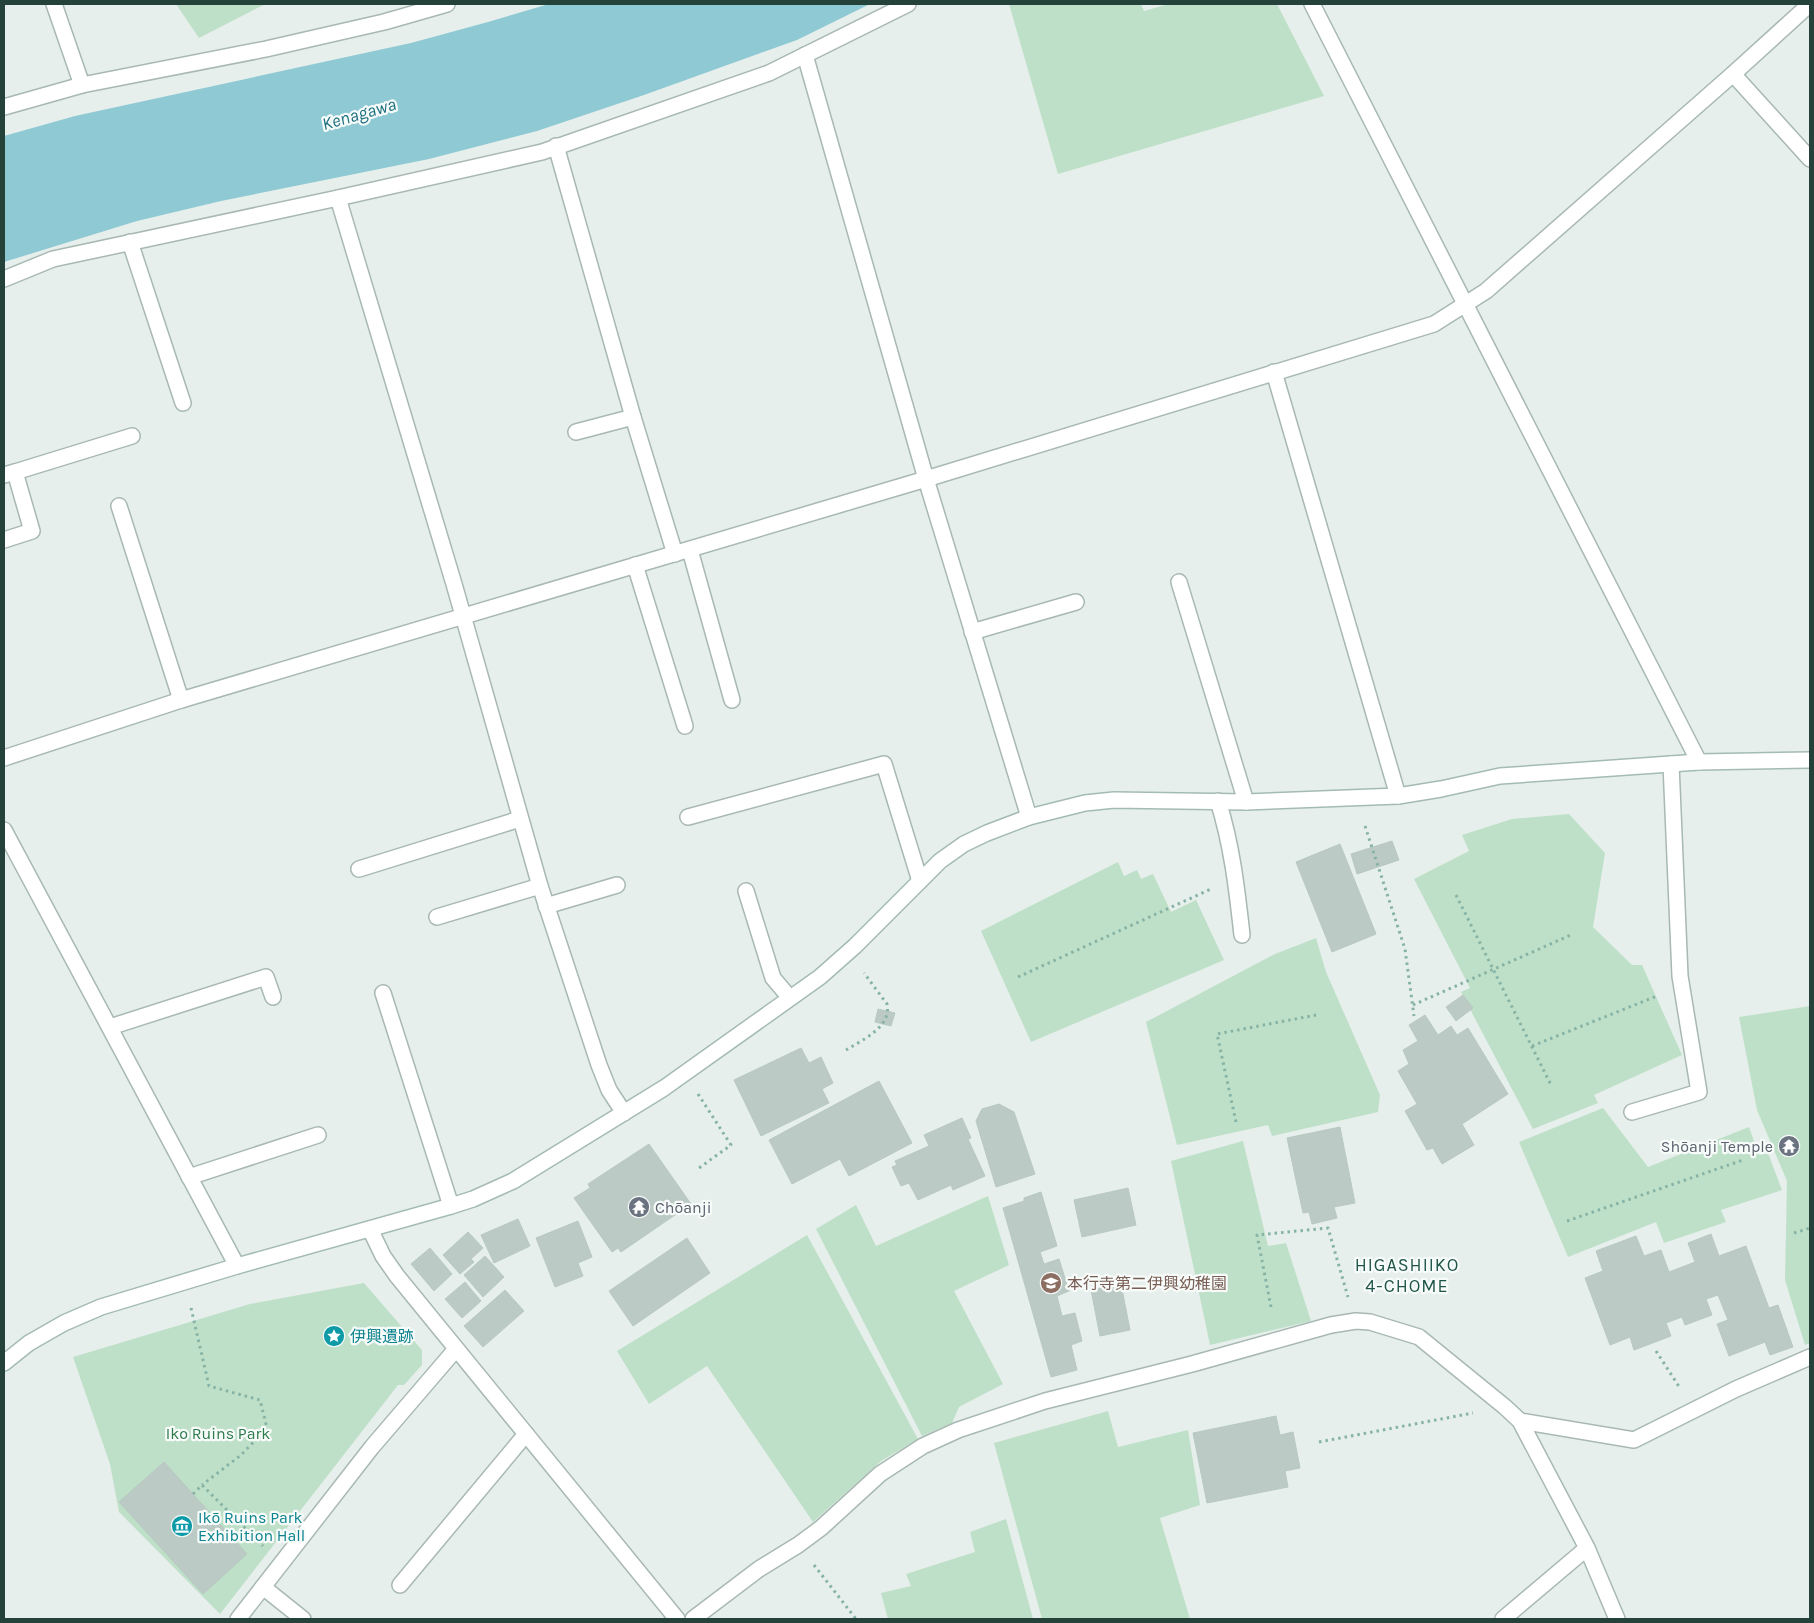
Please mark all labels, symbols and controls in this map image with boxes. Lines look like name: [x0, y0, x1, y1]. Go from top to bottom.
water label: Kenagawa: [319, 93, 399, 135]
temple icon: Shōanji Temple: [1777, 1134, 1801, 1158]
place label: Shōanji Temple: [1661, 1137, 1773, 1156]
temple icon: Chōanji: [627, 1195, 651, 1219]
place label: Chōanji: [655, 1198, 711, 1217]
district label: HIGASHIIKO 4-CHOME: [1355, 1254, 1459, 1297]
school or university icon: 本行寺第二伊興幼稚園: [1039, 1271, 1063, 1295]
place label: 本行寺第二伊興幼稚園: [1067, 1274, 1227, 1293]
place icon: 伊興遺跡: [322, 1324, 346, 1348]
place label: 伊興遺跡: [350, 1327, 414, 1346]
park label: Iko Ruins Park: [166, 1424, 270, 1443]
place label: Ikō Ruins Park Exhibition Hall: [198, 1508, 305, 1545]
museum icon: Ikō Ruins Park Exhibition Hall: [170, 1514, 194, 1538]

